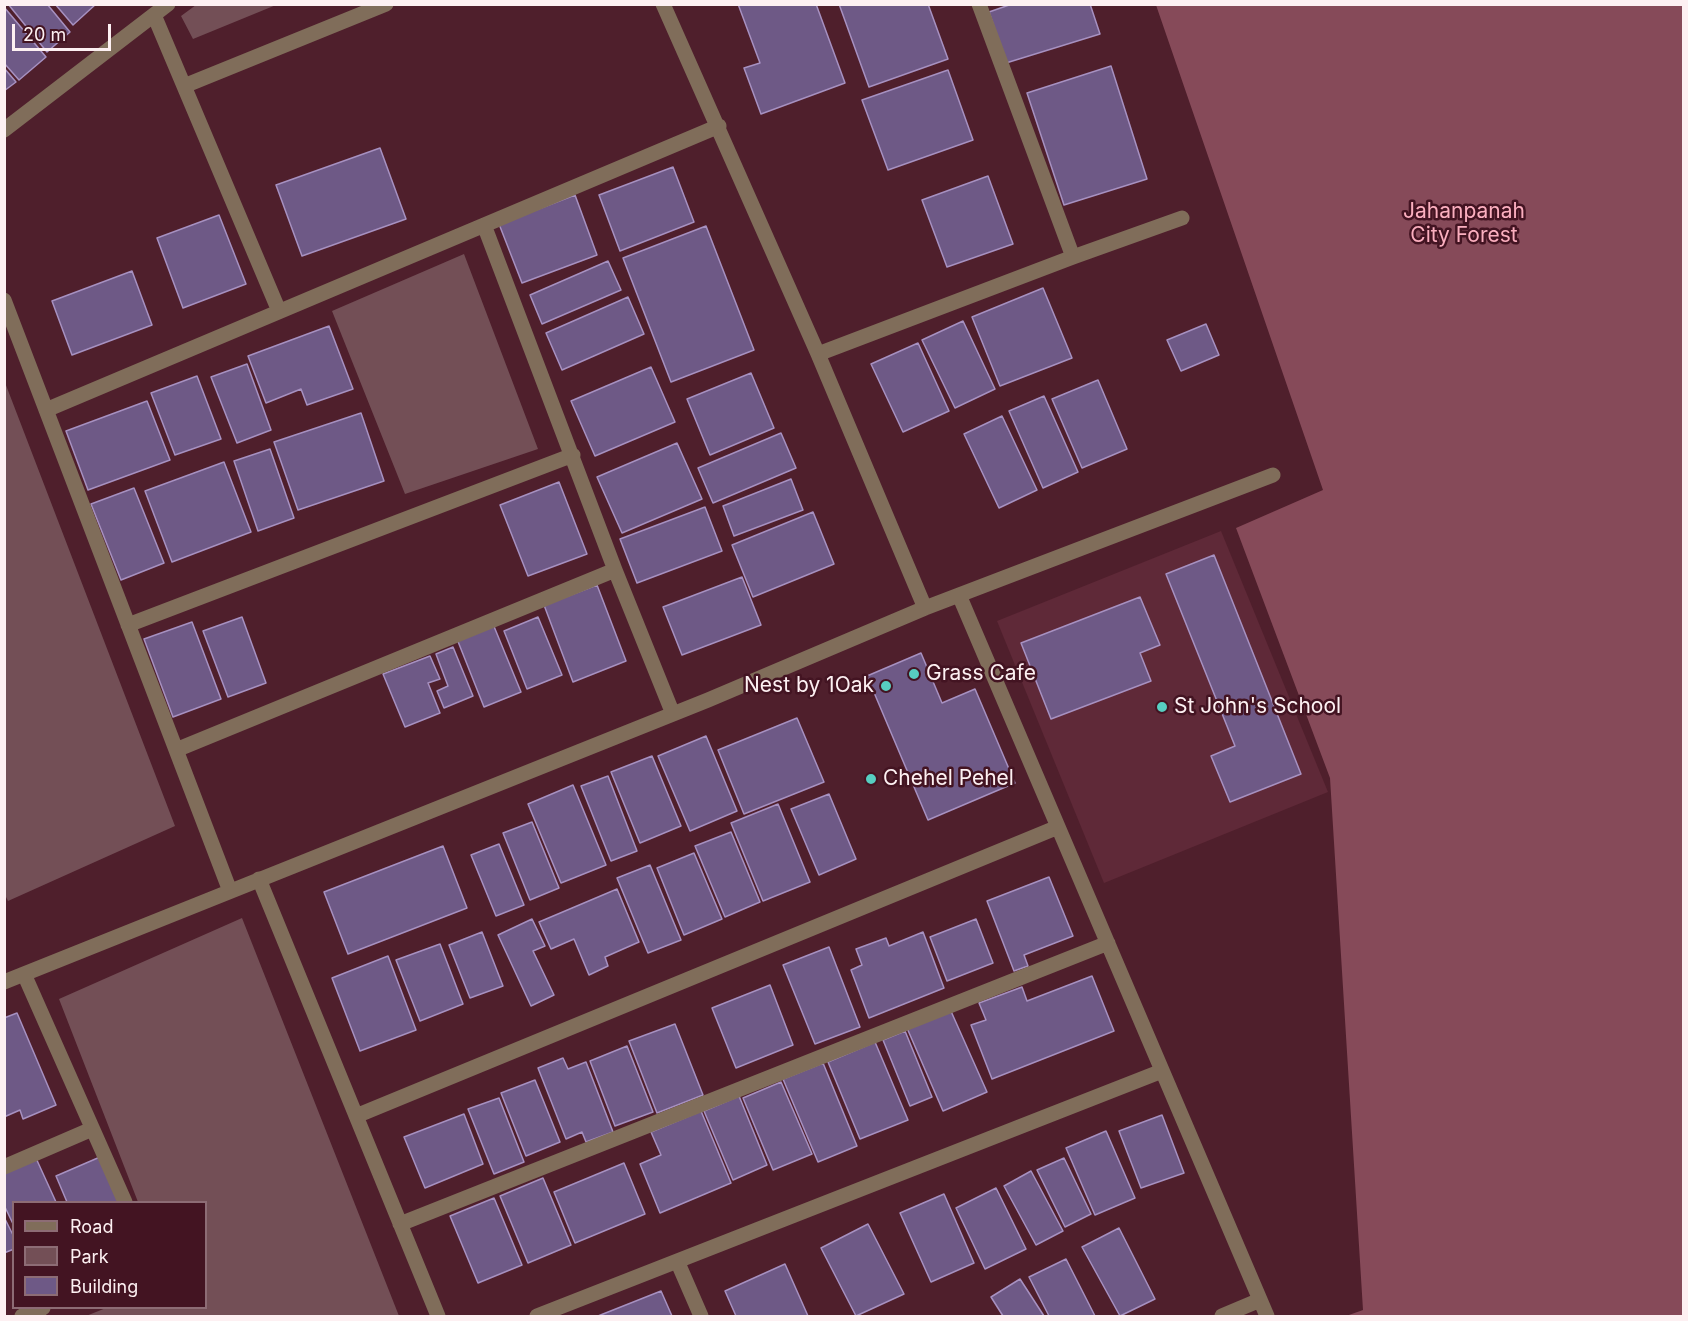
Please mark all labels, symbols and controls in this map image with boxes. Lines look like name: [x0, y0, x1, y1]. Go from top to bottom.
scale bar: [15, 12, 114, 50]
text: 20 m: [23, 24, 66, 45]
park label: Jahanpanah City Forest: [1403, 199, 1525, 249]
place label: Grass Cafe: [926, 661, 1036, 687]
marker: Grass Cafe: [907, 667, 921, 681]
place label: Nest by 1Oak: [744, 673, 874, 699]
marker: Nest by 1Oak: [879, 679, 893, 693]
place label: St John's School: [1174, 694, 1341, 720]
marker: St John's School: [1155, 700, 1169, 714]
place label: Chehel Pehel: [883, 766, 1014, 792]
marker: Chehel Pehel: [864, 772, 878, 786]
legend: [12, 1201, 207, 1309]
text: Road: [70, 1216, 113, 1237]
text: Park: [70, 1246, 109, 1267]
text: Building: [70, 1276, 138, 1297]

